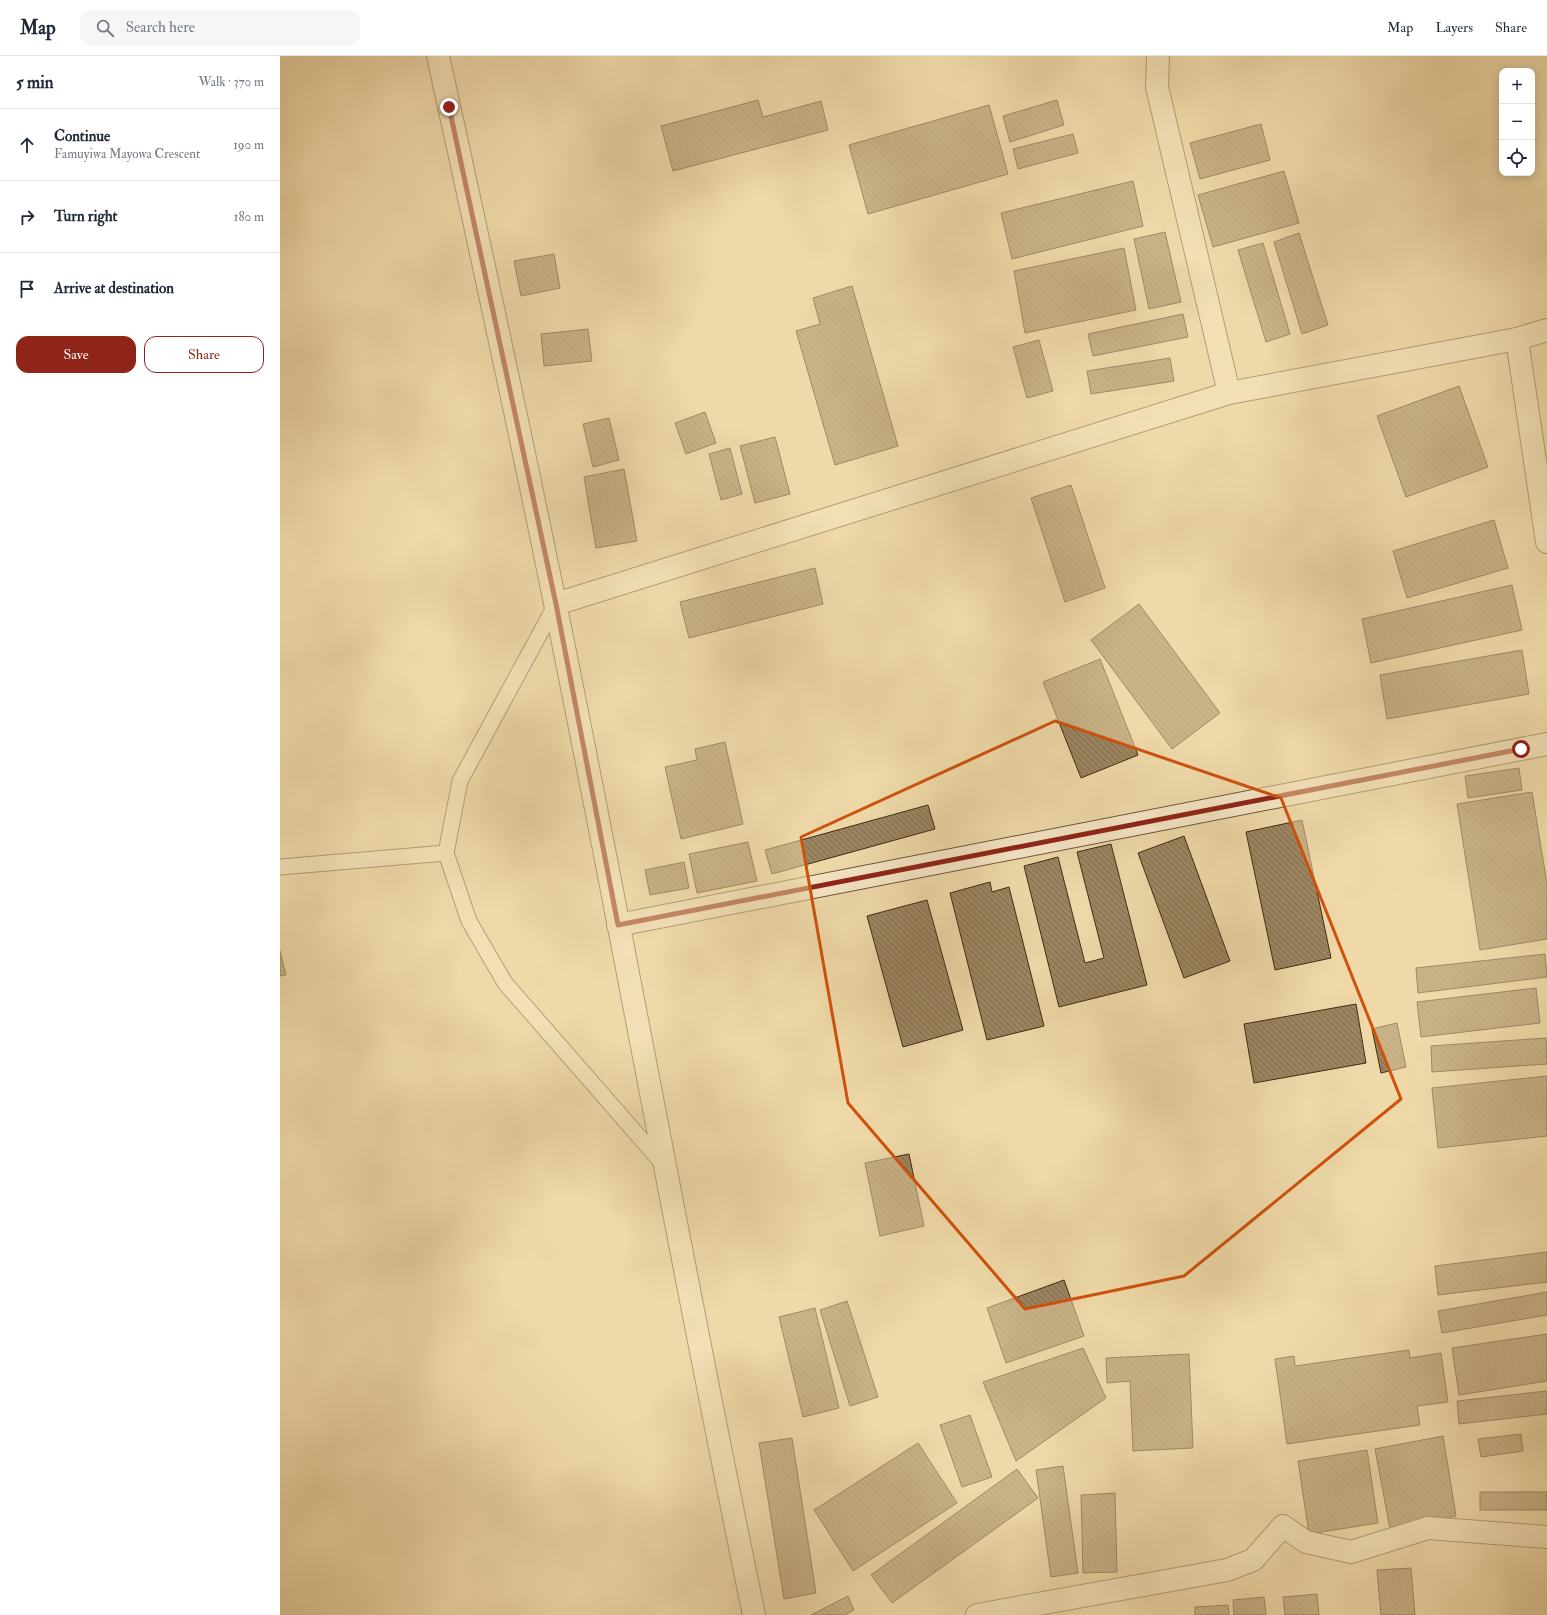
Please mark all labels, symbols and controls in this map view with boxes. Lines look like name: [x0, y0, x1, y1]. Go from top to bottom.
search box: [80, 10, 360, 46]
text: Map: [20, 16, 56, 40]
icon: search: [94, 17, 116, 39]
text: Search here: [126, 18, 195, 37]
text: Map: [1387, 19, 1413, 36]
text: Layers: [1435, 19, 1473, 36]
text: Share: [1495, 19, 1527, 36]
map controls: [1499, 68, 1535, 176]
button: +: [1499, 68, 1535, 104]
text: 5 min: [16, 72, 54, 93]
text: Walk · 370 m: [199, 74, 264, 90]
route end: [440, 98, 458, 116]
button: −: [1499, 104, 1535, 140]
text: Continue: [54, 127, 110, 146]
icon: ahead: [16, 134, 38, 156]
text: 190 m: [233, 137, 264, 153]
button: locate: [1499, 140, 1535, 176]
text: Famuyiwa Mayowa Crescent: [54, 146, 200, 162]
icon: right: [16, 206, 38, 228]
text: Turn right: [54, 207, 117, 226]
text: 180 m: [234, 209, 264, 225]
icon: arrive: [16, 278, 38, 300]
text: Arrive at destination: [54, 279, 174, 298]
button: Save: [16, 336, 136, 373]
button: Share: [144, 336, 264, 373]
route start: [1512, 740, 1530, 758]

